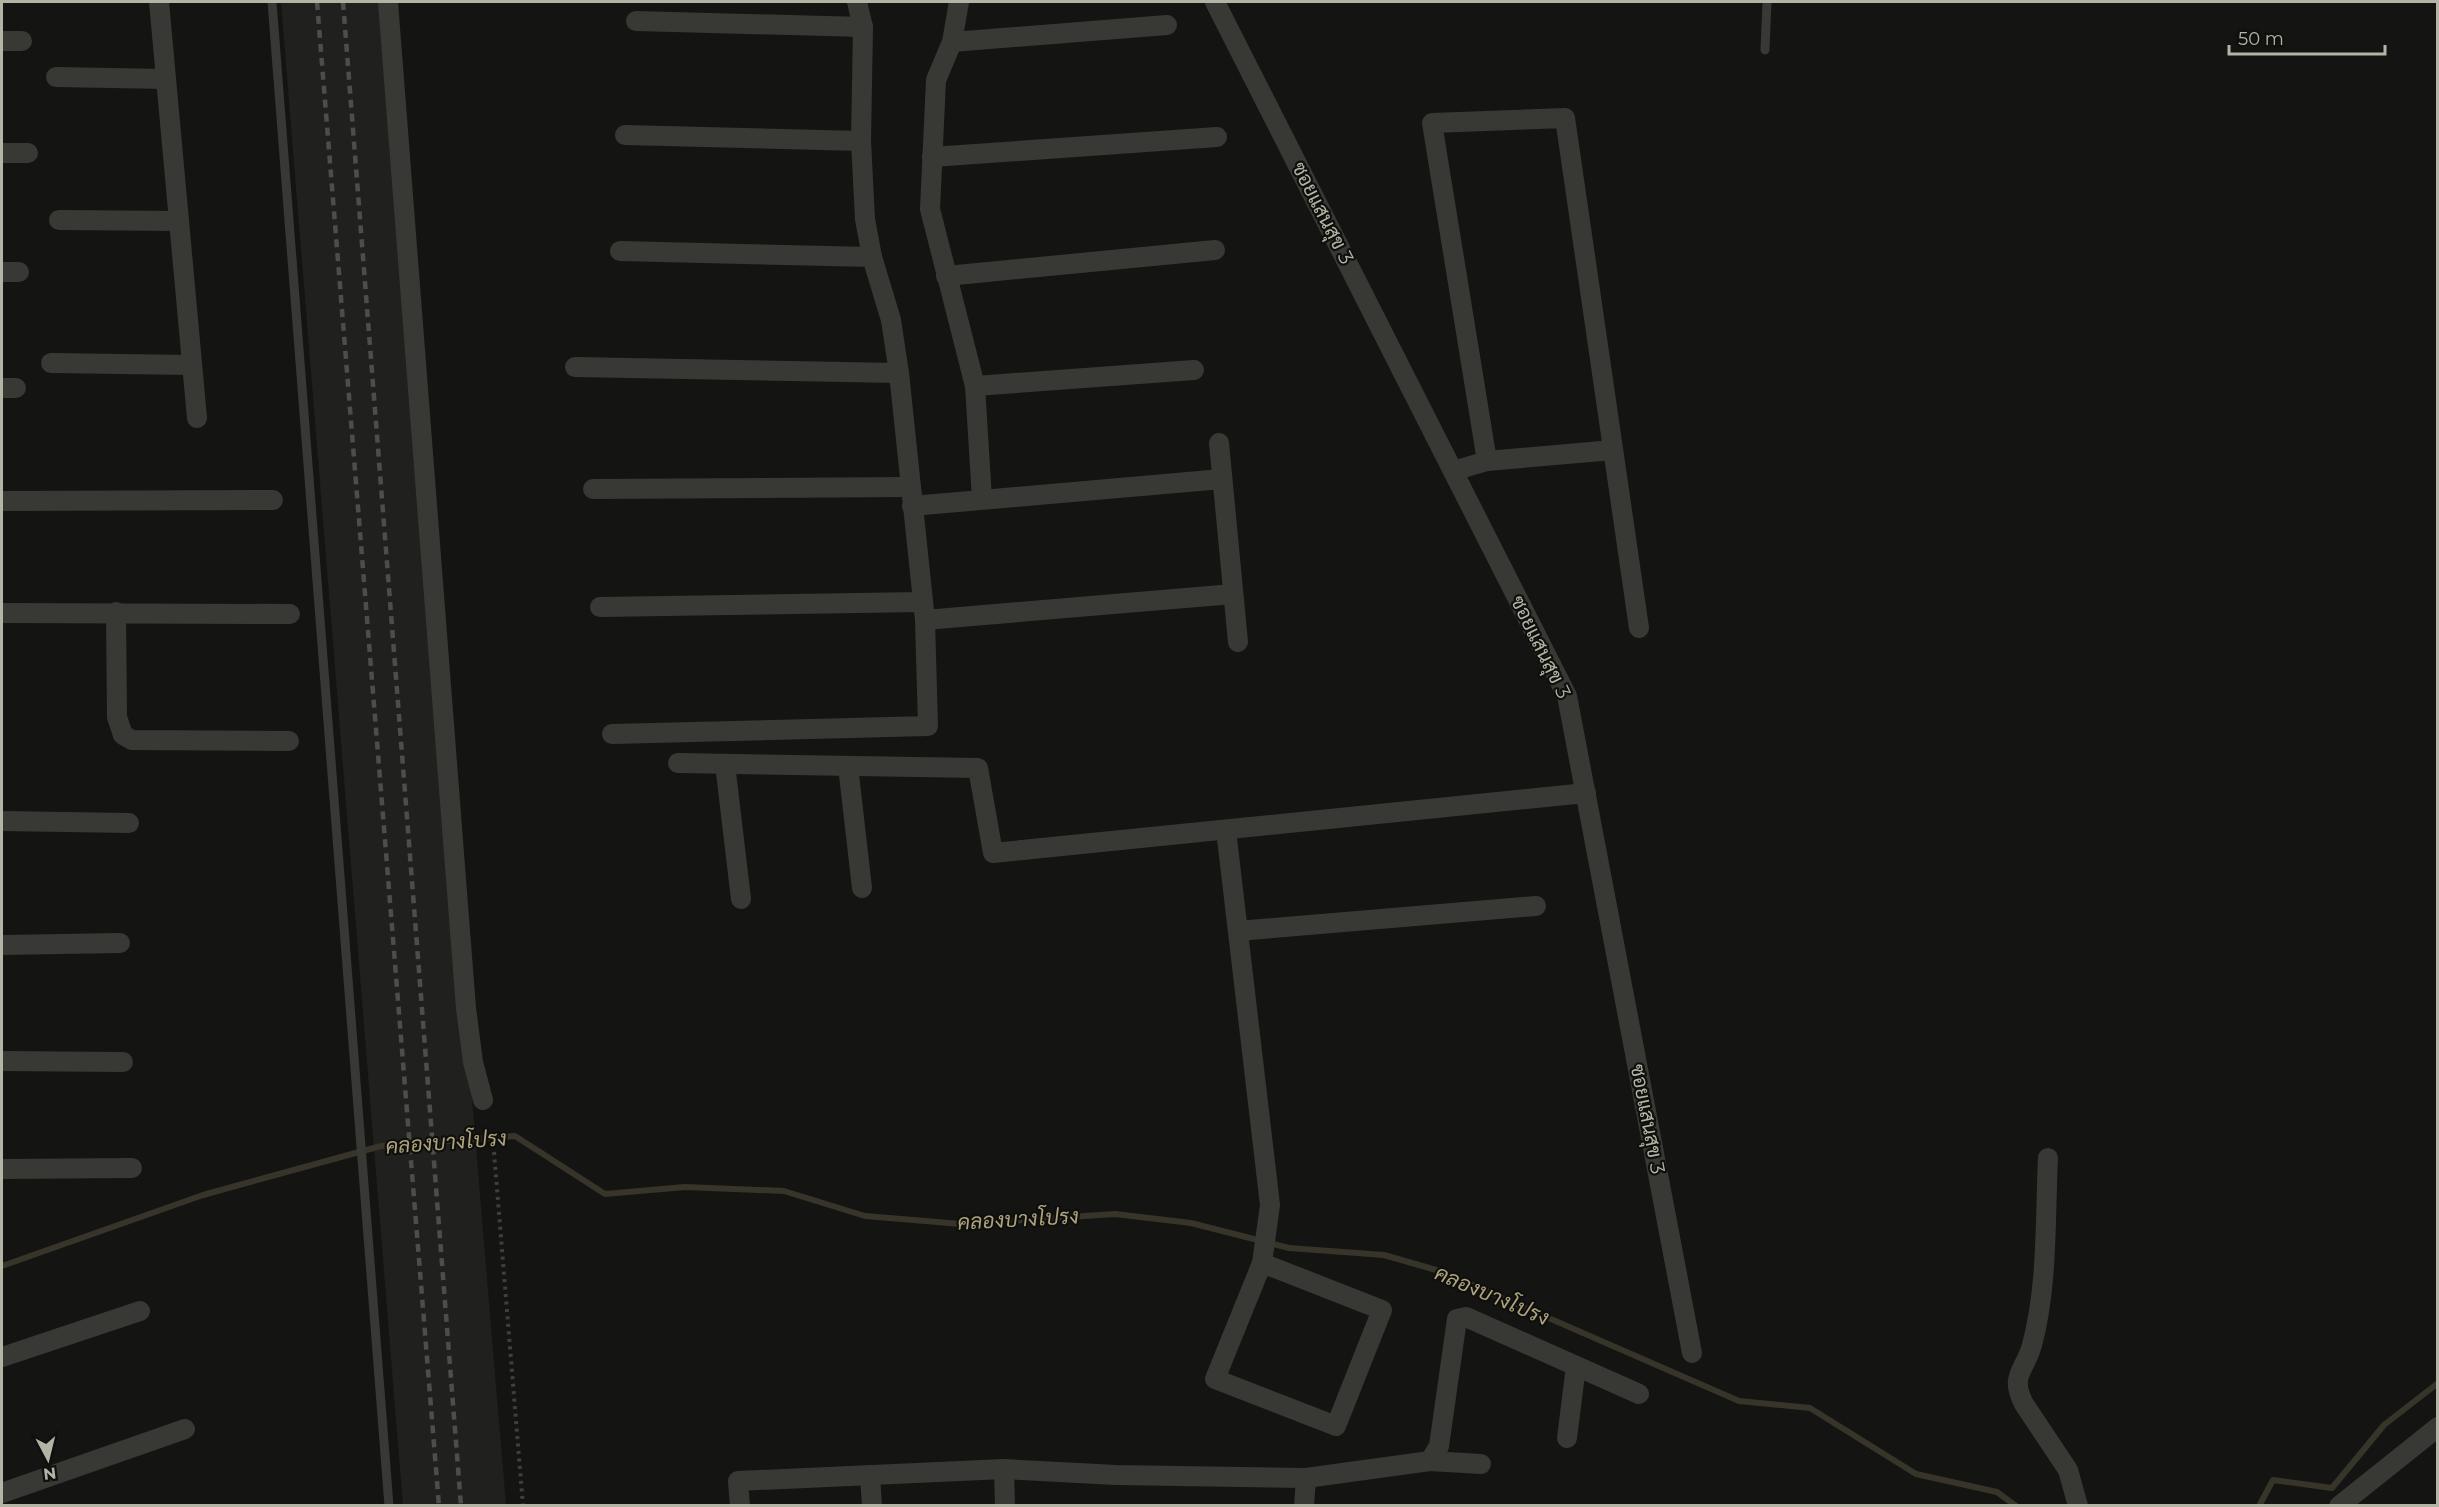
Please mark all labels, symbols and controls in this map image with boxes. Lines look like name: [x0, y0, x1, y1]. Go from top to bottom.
scale bar: [2229, 18, 2385, 56]
text: 50 m: [2238, 28, 2284, 50]
street label: ซอยแสนสุข 3: [1285, 158, 1359, 269]
street label: ซอยแสนสุข 3: [1504, 592, 1576, 703]
street label: ซอยแสนสุข 3: [1624, 1062, 1670, 1176]
water label: คลองบางโปรง: [385, 1125, 507, 1159]
water label: คลองบางโปรง: [957, 1203, 1079, 1235]
water label: คลองบางโปรง: [1431, 1260, 1553, 1330]
north arrow: [18, 1429, 78, 1489]
text: N: [42, 1463, 57, 1484]

